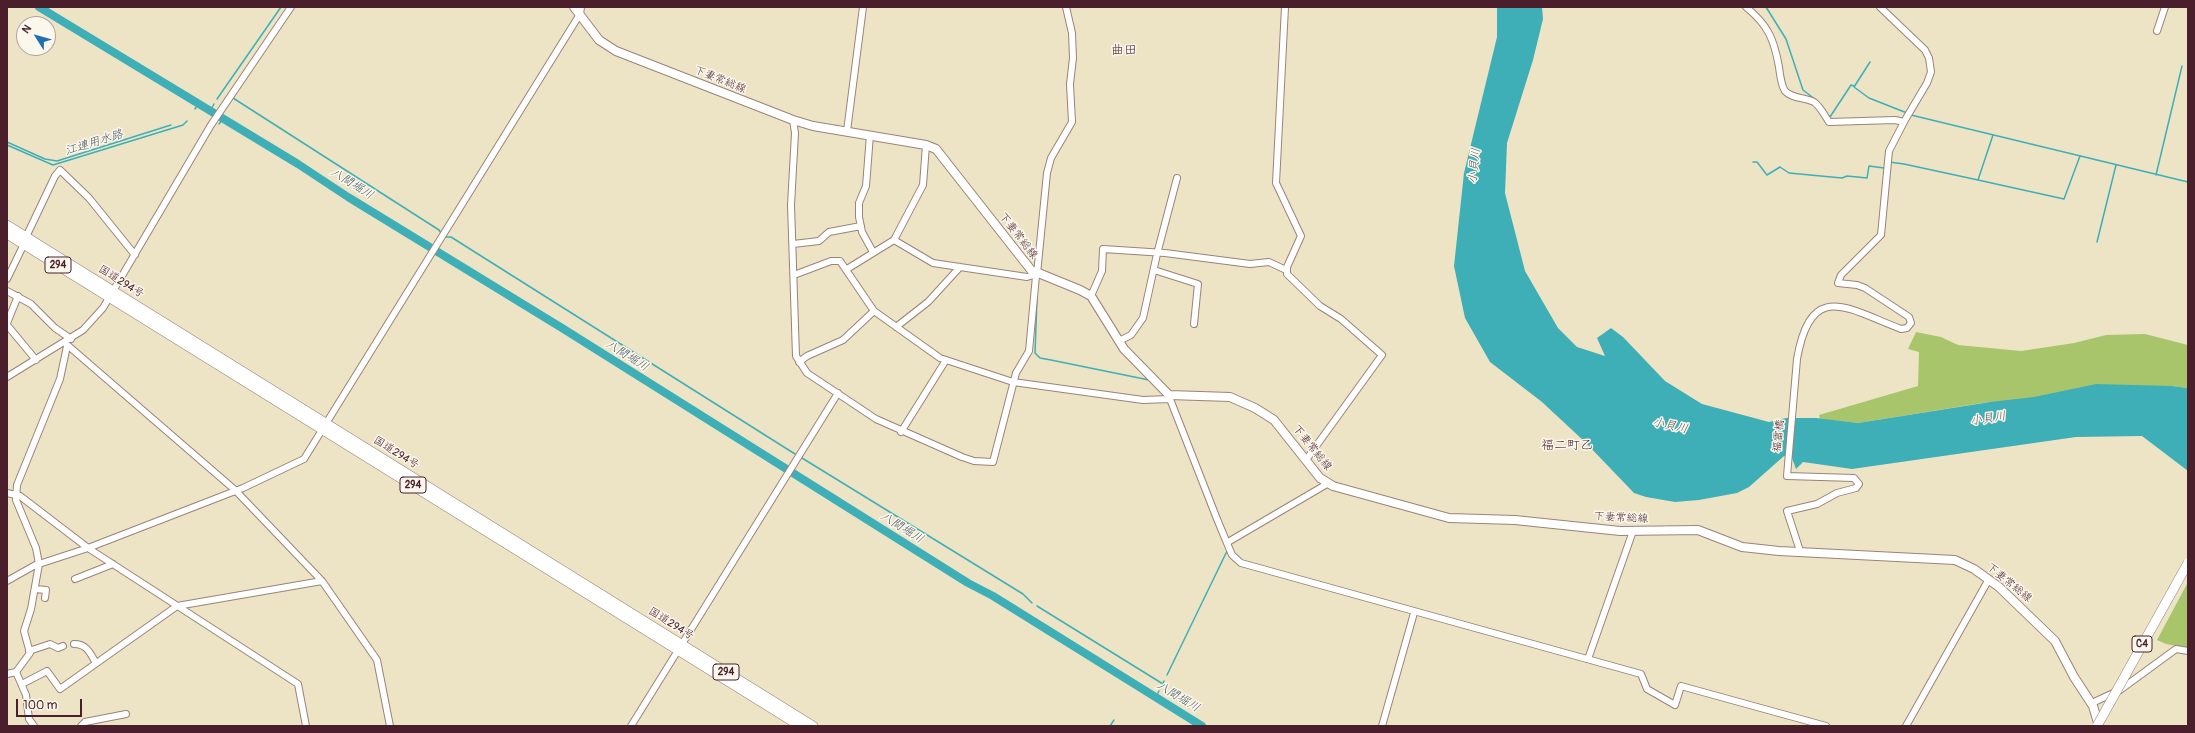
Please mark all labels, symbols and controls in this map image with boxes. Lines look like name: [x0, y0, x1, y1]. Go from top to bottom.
north arrow: [16, 16, 56, 56]
text: N: [19, 22, 34, 36]
district label: 曲田: [1111, 43, 1137, 59]
street label: 下妻常総線: [692, 64, 748, 96]
water label: 江連用水路: [63, 127, 125, 159]
water label: 小貝川: [1466, 147, 1484, 185]
water label: 八間堀川: [328, 165, 376, 203]
street label: 下妻常総線: [996, 210, 1040, 262]
road number: 294: [45, 257, 71, 273]
street label: 国道294号: [96, 263, 146, 301]
water label: 八間堀川: [603, 337, 651, 375]
water label: 小貝川: [1969, 409, 2007, 429]
water label: 小貝川: [1651, 415, 1689, 437]
street label: 福雷橋: [1771, 419, 1787, 453]
street label: 下妻常総線: [1290, 422, 1334, 474]
street label: 国道294号: [371, 434, 421, 472]
district label: 福二町乙: [1541, 438, 1593, 454]
road number: 294: [400, 477, 426, 493]
water label: 八間堀川: [878, 509, 926, 547]
street label: 下妻常総線: [1593, 510, 1649, 526]
street label: 下妻常総線: [1983, 561, 2035, 605]
street label: 国道294号: [646, 605, 696, 643]
road number: C4: [2132, 636, 2152, 652]
road number: 294: [713, 664, 739, 680]
water label: 八間堀川: [1154, 678, 1202, 716]
scale bar: [18, 691, 84, 717]
text: 100 m: [23, 698, 57, 713]

